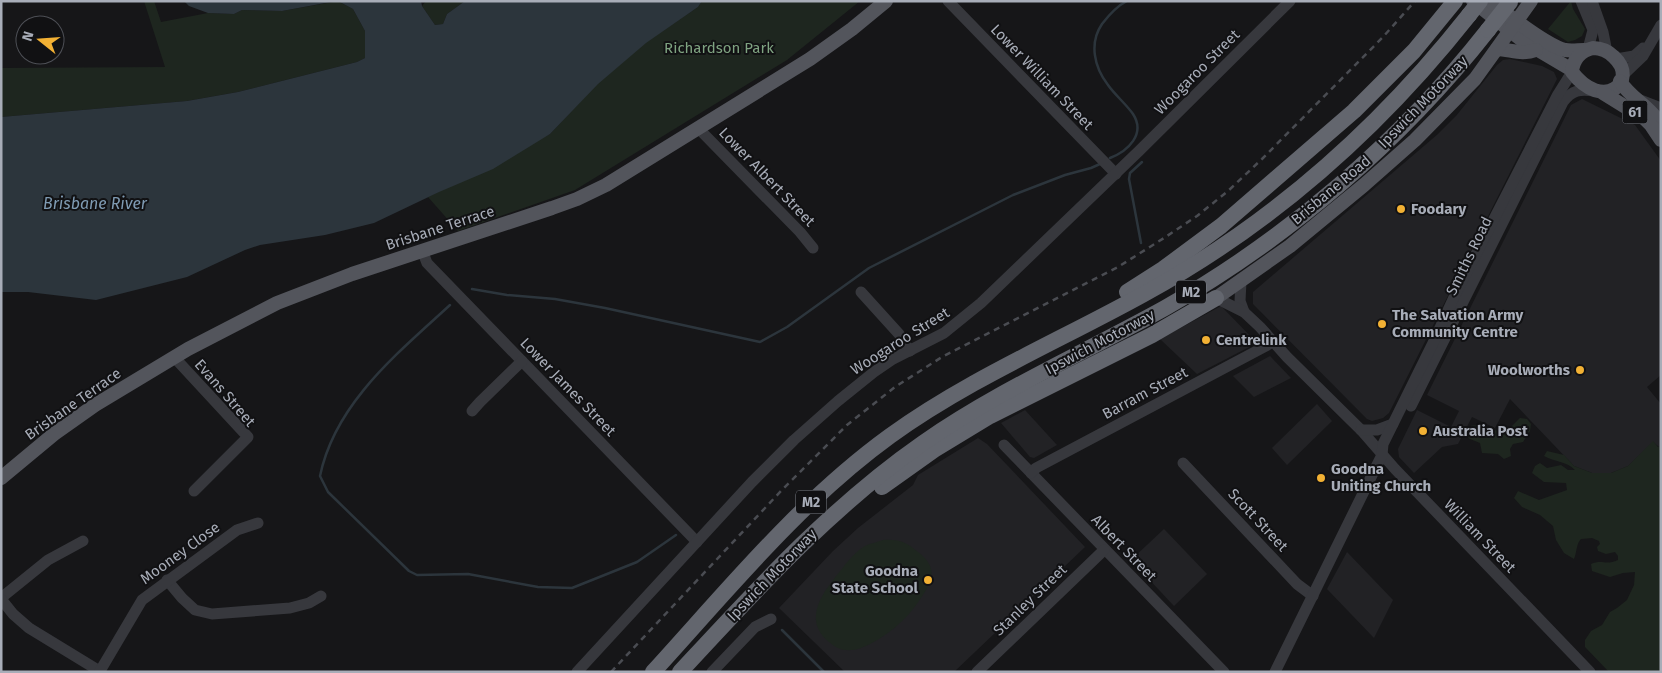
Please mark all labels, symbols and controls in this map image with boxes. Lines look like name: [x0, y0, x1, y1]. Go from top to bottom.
north arrow: [15, 15, 65, 65]
street label: Lower William Street: [987, 20, 1097, 134]
street label: Woogaroo Street: [1151, 25, 1244, 118]
text: N: [19, 29, 38, 43]
park label: Richardson Park: [664, 39, 774, 57]
street label: Ipswich Motorway: [1374, 52, 1472, 152]
road number: 61: [1622, 100, 1648, 124]
street label: Lower Albert Street: [715, 124, 819, 231]
street label: Brisbane Road: [1287, 151, 1375, 229]
water label: Brisbane River: [43, 194, 148, 213]
place label: Foodary: [1411, 200, 1467, 218]
street label: Brisbane Terrace: [383, 202, 497, 254]
marker: Foodary: [1395, 203, 1407, 215]
street label: Smiths Road: [1442, 214, 1496, 298]
road number: M2: [1176, 280, 1206, 304]
street label: Woogaroo Street: [847, 303, 953, 379]
street label: Ipswich Motorway: [1042, 305, 1158, 378]
place label: The Salvation Army Community Centre: [1392, 306, 1524, 341]
marker: The Salvation Army Community Centre: [1376, 318, 1388, 330]
place label: Centrelink: [1216, 331, 1287, 349]
street label: Lower James Street: [516, 334, 620, 440]
marker: Centrelink: [1200, 334, 1212, 346]
street label: Evans Street: [191, 356, 260, 431]
place label: Woolworths: [1488, 361, 1570, 379]
street label: Barram Street: [1099, 363, 1191, 423]
street label: Brisbane Terrace: [21, 364, 125, 444]
marker: Woolworths: [1574, 364, 1586, 376]
place label: Australia Post: [1432, 422, 1528, 440]
marker: Australia Post: [1417, 425, 1429, 437]
place label: Goodna Uniting Church: [1331, 460, 1431, 495]
marker: Goodna Uniting Church: [1315, 472, 1327, 484]
street label: Scott Street: [1224, 485, 1292, 556]
road number: M2: [796, 491, 826, 514]
street label: William Street: [1440, 495, 1520, 577]
street label: Albert Street: [1088, 511, 1161, 586]
street label: Mooney Close: [137, 518, 223, 588]
street label: Ipswich Motorway: [723, 525, 821, 625]
street label: Stanley Street: [990, 560, 1071, 639]
place label: Goodna State School: [832, 562, 919, 597]
marker: Goodna State School: [922, 574, 934, 586]

